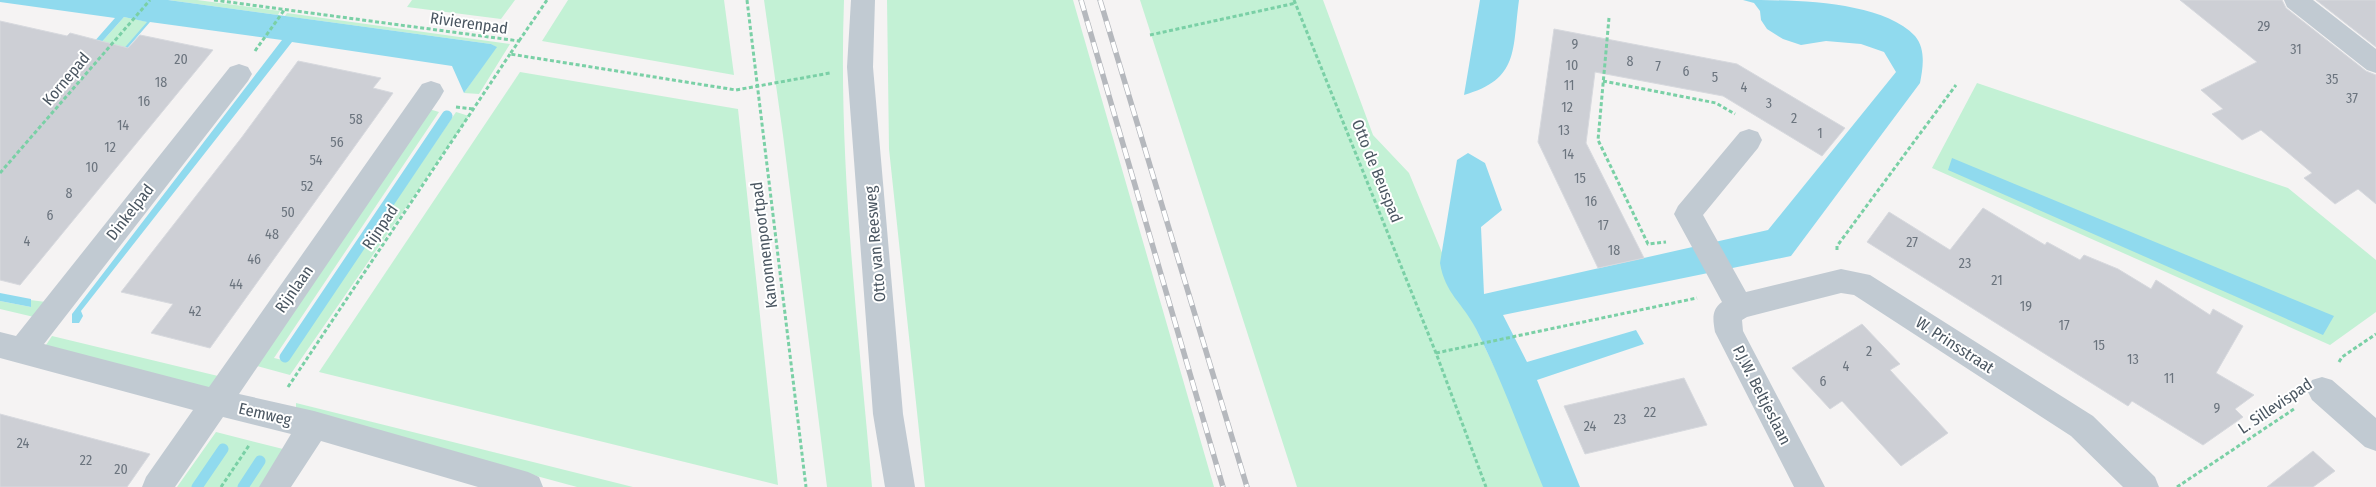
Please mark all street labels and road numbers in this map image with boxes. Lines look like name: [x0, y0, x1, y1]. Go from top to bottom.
street label: Rivierenpad: [429, 8, 509, 38]
street label: Kornepad: [38, 49, 94, 109]
street label: Otto de Beuspad: [1348, 117, 1406, 225]
street label: Dinkelpad: [102, 180, 158, 244]
street label: Kanonnenpoortpad: [747, 181, 781, 309]
street label: Otto van Reesweg: [860, 185, 890, 303]
street label: Rijnpad: [358, 201, 402, 253]
street label: Rijnlaan: [271, 262, 317, 316]
street label: W. Prinsstraat: [1912, 313, 1998, 378]
street label: P.J.W. Beltjeslaan: [1729, 342, 1795, 448]
street label: L. Sillevispad: [2234, 374, 2316, 438]
street label: Eemweg: [237, 399, 294, 429]

